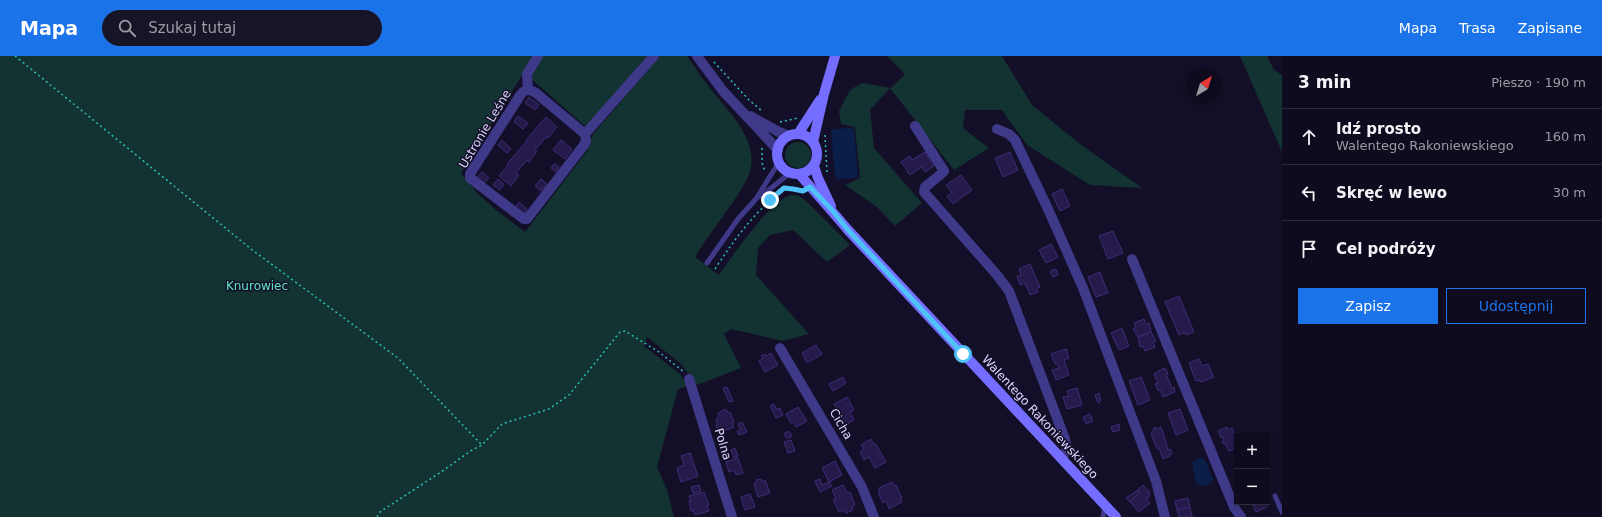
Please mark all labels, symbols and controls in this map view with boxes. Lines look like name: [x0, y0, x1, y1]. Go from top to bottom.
search box: [102, 10, 382, 46]
text: Mapa: [20, 17, 78, 39]
icon: search: [116, 17, 138, 39]
text: Szukaj tutaj: [148, 19, 236, 37]
text: Mapa: [1399, 20, 1437, 36]
text: Trasa: [1459, 20, 1496, 36]
text: Zapisane: [1518, 20, 1582, 36]
north arrow: [1186, 68, 1222, 104]
text: 3 min: [1298, 72, 1351, 92]
text: Pieszo · 190 m: [1491, 75, 1586, 90]
street label: Ustronie Leśne: [456, 87, 514, 171]
text: Idź prosto: [1336, 120, 1421, 138]
icon: ahead: [1298, 126, 1320, 148]
text: 160 m: [1544, 129, 1586, 144]
text: Walentego Rakoniewskiego: [1336, 138, 1514, 153]
icon: left: [1298, 182, 1320, 204]
text: Skręć w lewo: [1336, 184, 1447, 202]
text: 30 m: [1553, 185, 1586, 200]
route end: [761, 191, 779, 209]
icon: arrive: [1298, 238, 1320, 260]
text: Cel podróży: [1336, 240, 1436, 258]
park label: Knurowiec: [226, 279, 288, 293]
button: Zapisz: [1298, 288, 1438, 324]
button: Udostępnij: [1446, 288, 1586, 324]
route start: [954, 345, 972, 363]
street label: Walentego Rakoniewskiego: [979, 352, 1101, 482]
street label: Cicha: [827, 406, 855, 442]
street label: Polna: [712, 426, 734, 462]
map controls: [1234, 433, 1270, 505]
button: +: [1234, 433, 1270, 469]
button: −: [1234, 469, 1270, 505]

